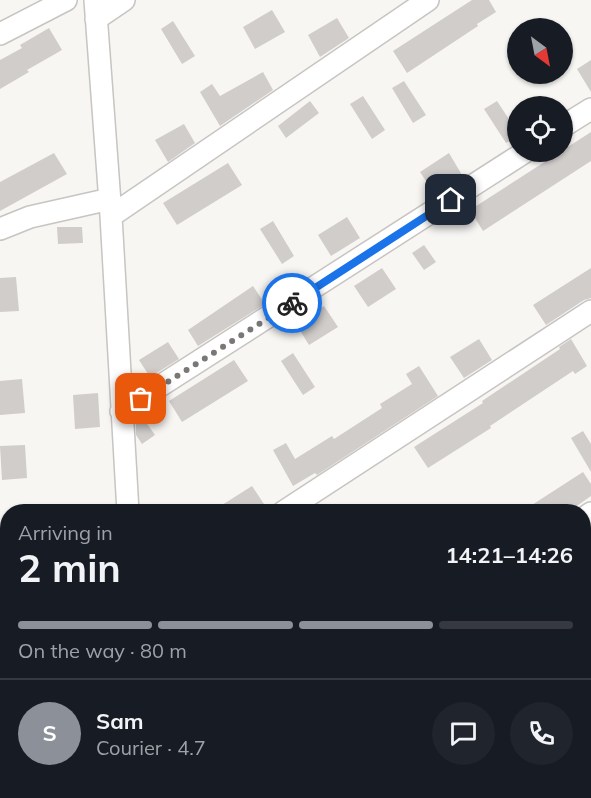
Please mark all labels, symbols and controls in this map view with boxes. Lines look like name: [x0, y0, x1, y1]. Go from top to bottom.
north arrow: [507, 18, 573, 84]
map controls: [507, 18, 573, 162]
button: locate: [507, 96, 573, 162]
pin: [425, 174, 476, 225]
icon: home: [434, 183, 467, 216]
courier: [262, 273, 322, 333]
icon: bike: [276, 287, 309, 320]
pin: [115, 373, 166, 424]
icon: bag: [124, 382, 157, 415]
text: Arriving in: [18, 520, 113, 545]
text: 14:21–14:26: [445, 541, 573, 569]
text: 2 min: [18, 543, 121, 592]
text: On the way · 80 m: [18, 638, 187, 663]
button: chat: [432, 702, 495, 765]
button: phone: [510, 702, 573, 765]
text: Sam: [96, 707, 144, 735]
text: S: [42, 719, 57, 747]
text: Courier · 4.7: [96, 735, 206, 760]

